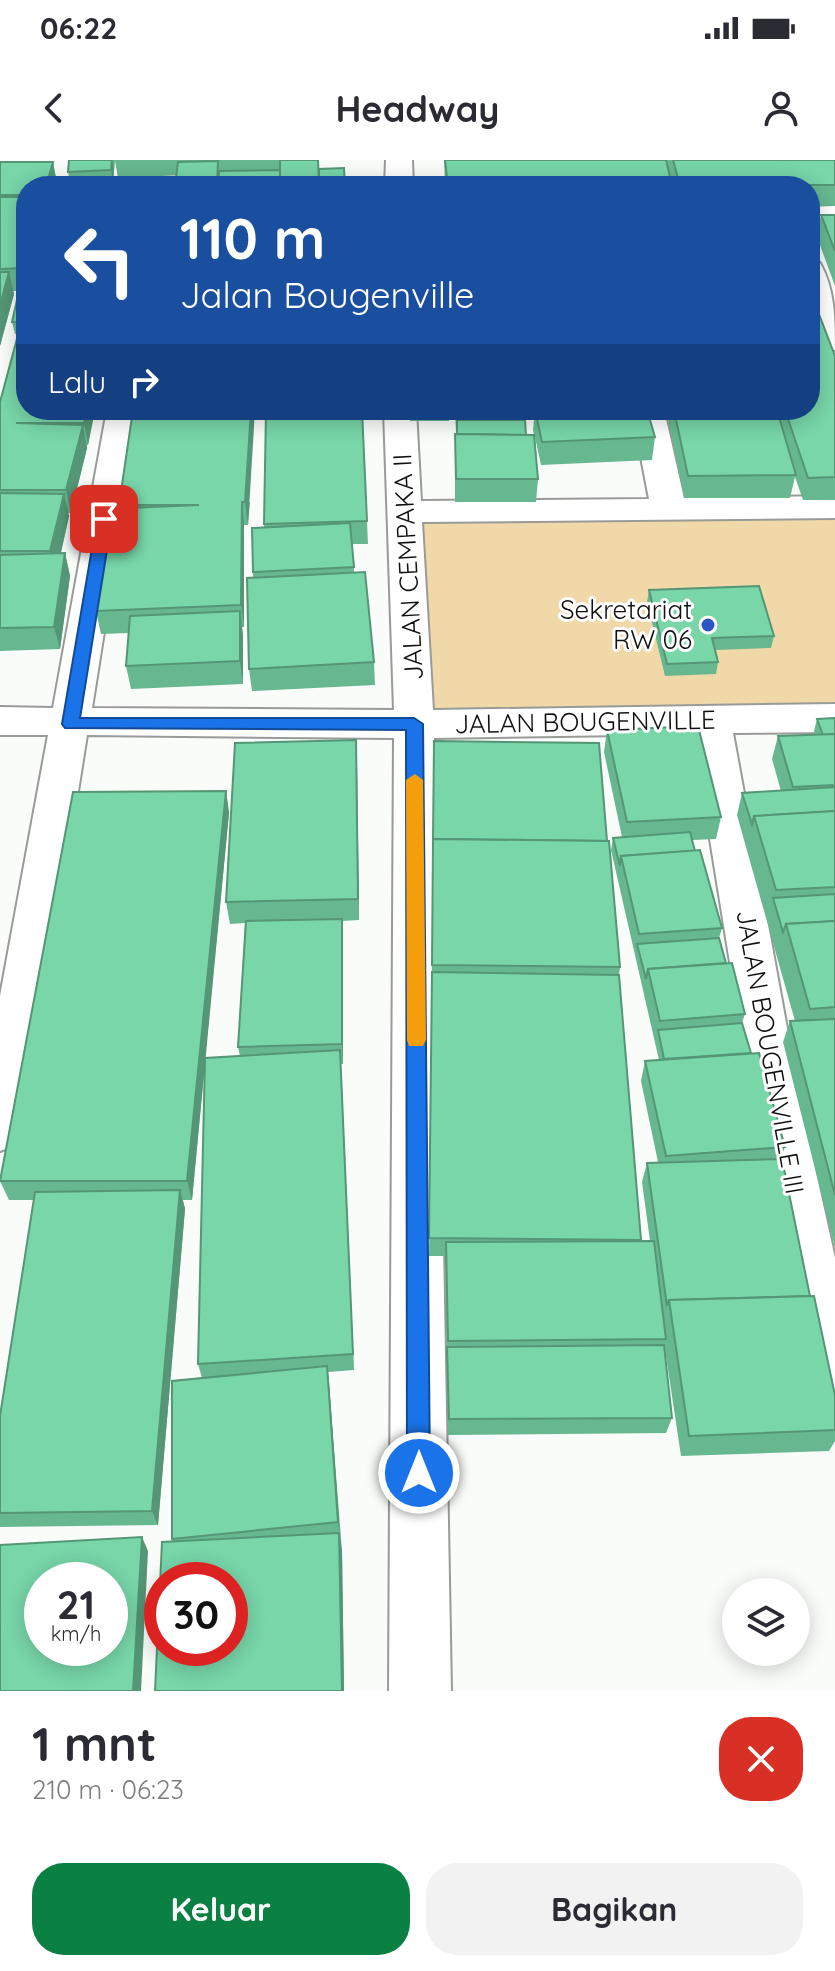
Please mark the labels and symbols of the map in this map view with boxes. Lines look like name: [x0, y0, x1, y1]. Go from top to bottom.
street label: JALAN CEMPAKA II: [385, 453, 430, 681]
pin: [70, 485, 138, 553]
place label: Sekretariat RW 06: [560, 593, 692, 656]
marker: Sekretariat RW 06: [699, 616, 717, 634]
street label: JALAN BOUGENVILLE: [454, 703, 716, 740]
street label: JALAN BOUGENVILLE III: [729, 907, 812, 1197]
position arrow: [377, 1431, 461, 1515]
speed limit sign: 30: [144, 1562, 248, 1666]

